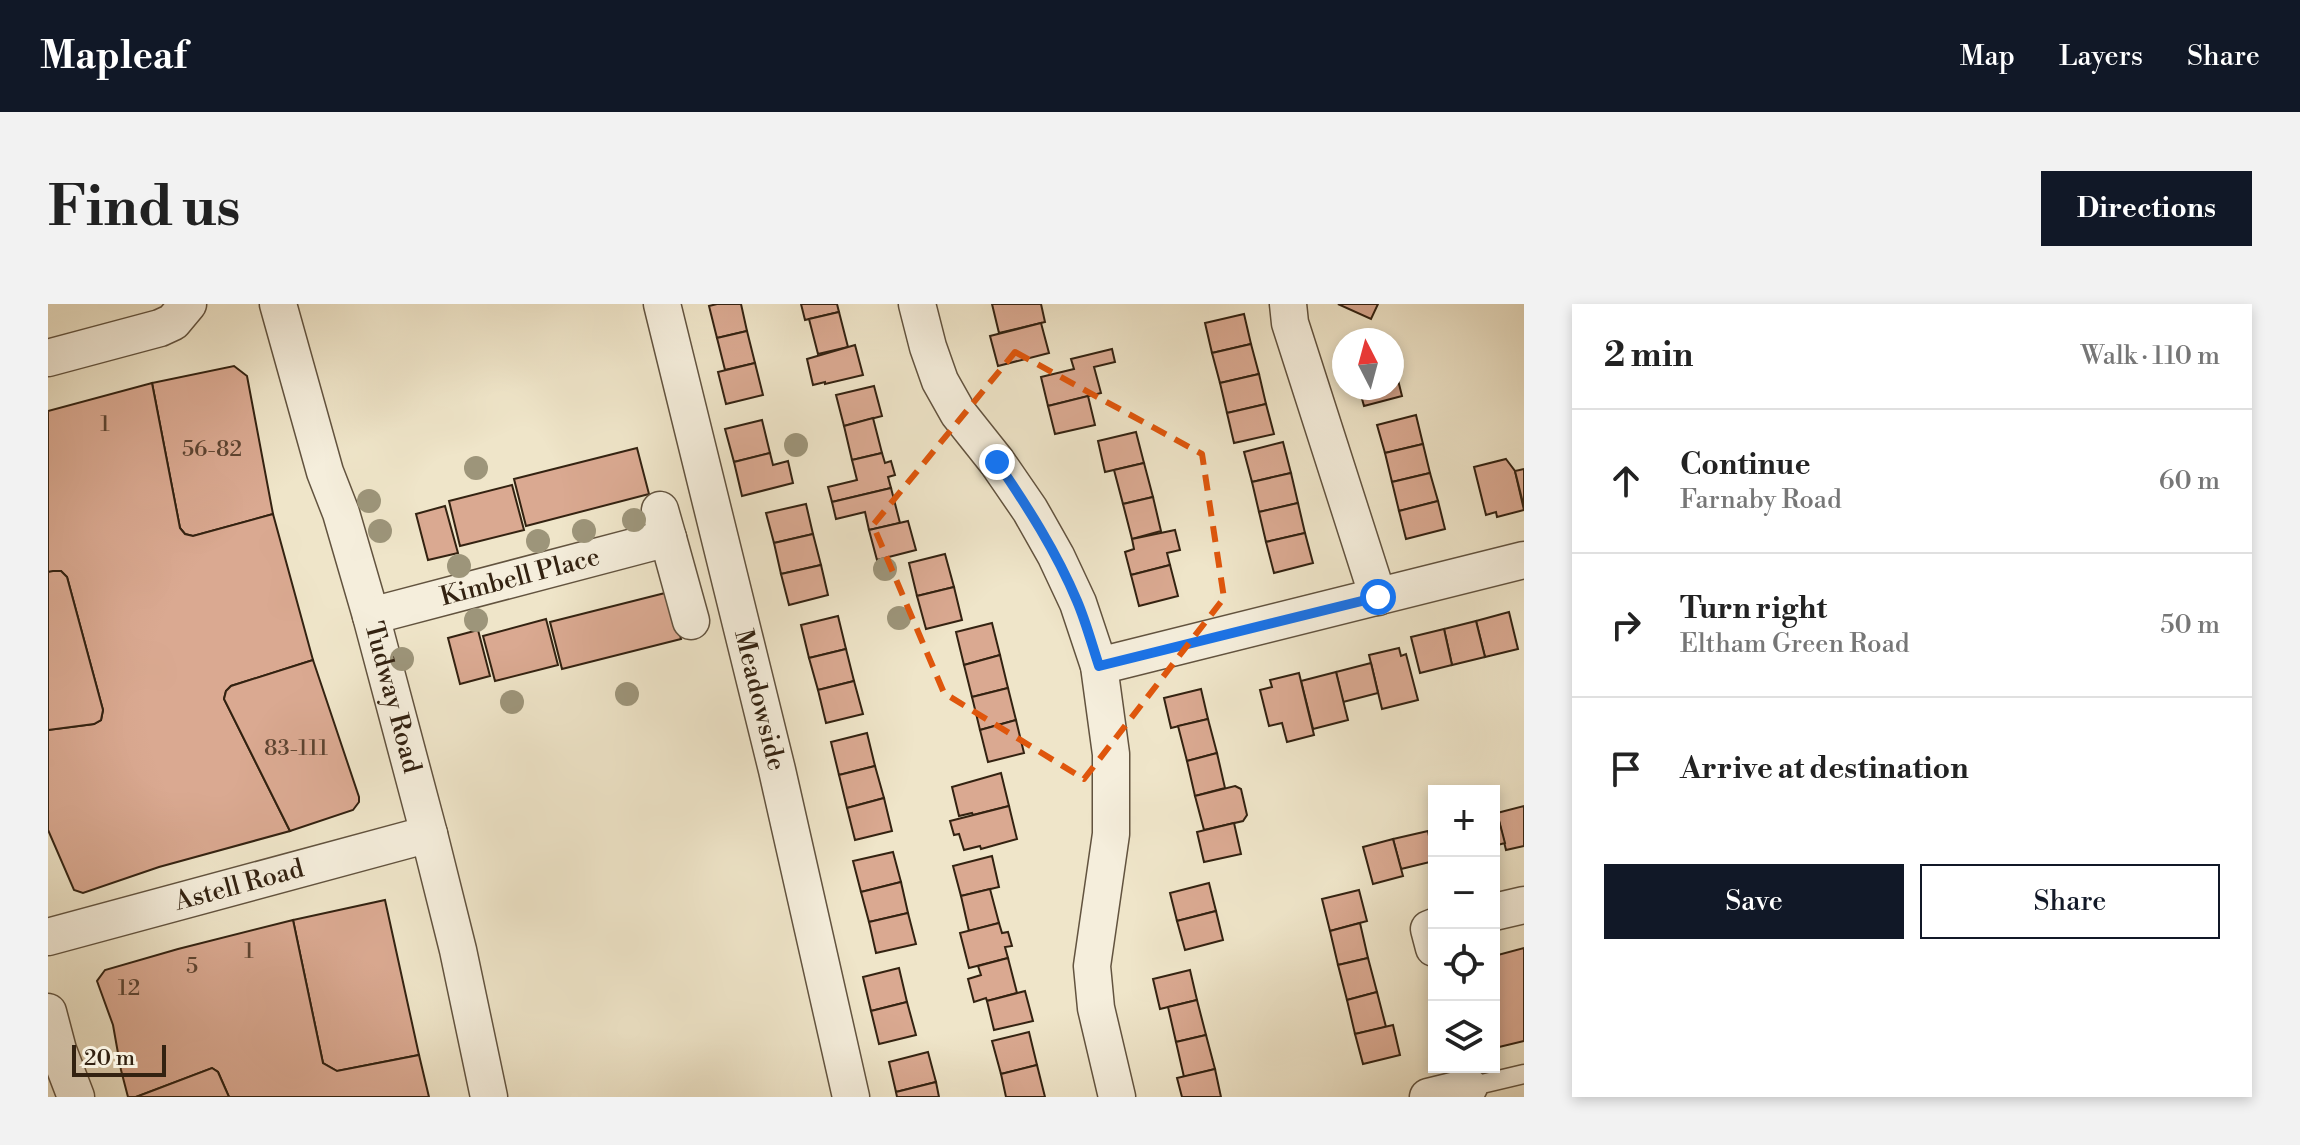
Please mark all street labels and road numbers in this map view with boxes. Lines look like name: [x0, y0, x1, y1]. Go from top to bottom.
street label: Kimbell Place: [437, 541, 603, 613]
street label: Tudway Road: [357, 618, 428, 777]
street label: Meadowside: [727, 626, 793, 774]
street label: Astell Road: [170, 853, 308, 918]

